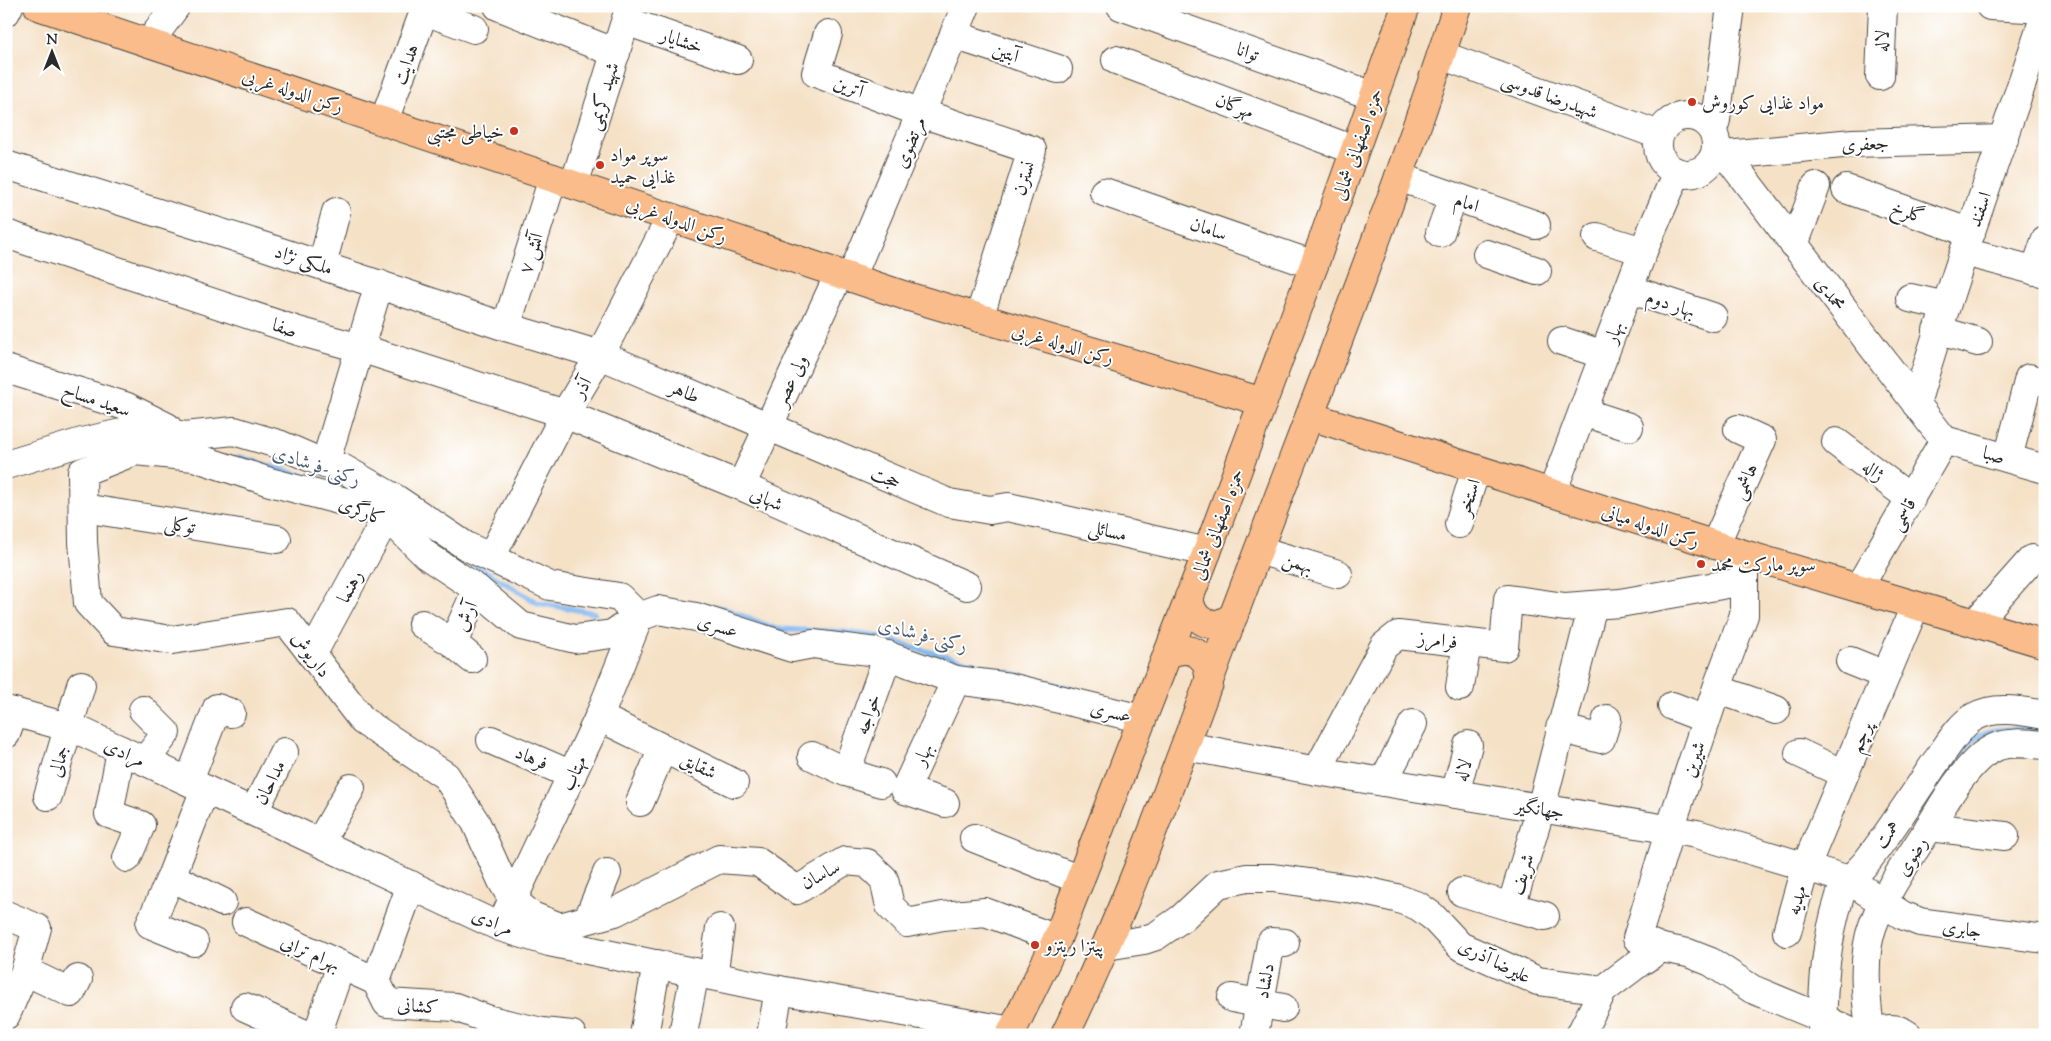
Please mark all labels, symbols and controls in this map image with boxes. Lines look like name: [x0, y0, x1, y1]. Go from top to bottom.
street label: خشایار: [655, 22, 706, 62]
north arrow: [28, 28, 78, 78]
street label: لاله: [1870, 29, 1897, 53]
text: N: [46, 31, 58, 51]
street label: آبتین: [988, 37, 1024, 72]
street label: توانا: [1232, 37, 1262, 70]
street label: هدایت: [387, 41, 427, 89]
street label: شهید کریمی: [581, 59, 628, 134]
street label: رکن الدوله غربی: [238, 63, 346, 121]
street label: شهیدرضا قدوسی: [1497, 67, 1601, 127]
street label: آترین: [829, 70, 869, 107]
street label: حمزه اصفهانی شمالی: [1327, 85, 1392, 204]
street label: مهرگان: [1211, 88, 1257, 127]
place label: مواد غذایی کوروش: [1702, 91, 1824, 118]
marker: مواد غذایی کوروش: [1686, 96, 1698, 108]
street label: مرتضوی: [888, 113, 934, 173]
place label: خیاطی مجتبی: [427, 120, 504, 147]
marker: خیاطی مجتبی: [508, 125, 520, 137]
street label: جعفری: [1841, 131, 1890, 160]
place label: سوپر مواد غذایی حمید: [610, 143, 676, 192]
street label: نسترن: [1007, 158, 1044, 199]
marker: سوپر مواد غذایی حمید: [594, 159, 606, 171]
street label: امام: [1450, 188, 1482, 222]
street label: اسفند: [1963, 188, 2000, 231]
street label: رکن الدوله غربی: [622, 192, 730, 251]
street label: گلرخ: [1886, 195, 1928, 234]
street label: سامان: [1186, 211, 1230, 249]
street label: آتش ۷: [513, 228, 552, 278]
street label: ملکی نژاد: [271, 239, 336, 283]
street label: محمدی: [1807, 272, 1851, 318]
street label: بهار دوم: [1642, 285, 1699, 327]
street label: صفا: [268, 313, 300, 346]
street label: رکن الدوله غربی: [1008, 318, 1116, 373]
street label: بهار: [1598, 318, 1632, 350]
street label: ولی عصر: [768, 351, 816, 413]
street label: آذر: [565, 371, 601, 406]
street label: طاهر: [663, 374, 703, 412]
street label: سعید مساح: [58, 377, 134, 427]
water label: رکنی-فرشادی: [268, 439, 364, 495]
street label: صبا: [1979, 440, 2008, 472]
street label: ژاله: [1855, 455, 1889, 489]
street label: هاشمی: [1726, 459, 1766, 505]
street label: حجت: [866, 461, 904, 497]
street label: حمزه اصفهانی شمالی: [1186, 465, 1253, 584]
street label: استخر: [1451, 476, 1489, 522]
street label: شهابی: [745, 481, 787, 519]
street label: کارگری: [334, 490, 388, 534]
street label: قاسمی: [1884, 494, 1924, 537]
street label: رکن الدوله میانی: [1598, 499, 1703, 556]
street label: توکلی: [162, 511, 197, 542]
street label: مسائلی: [1086, 515, 1129, 550]
street label: بهمن: [1279, 547, 1316, 582]
place label: سوپر مارکت محمد: [1711, 553, 1816, 580]
marker: سوپر مارکت محمد: [1695, 558, 1707, 570]
street label: رهنما: [331, 566, 371, 609]
street label: آرش: [449, 596, 487, 636]
street label: عسری: [694, 608, 741, 646]
water label: رکنی-فرشادی: [875, 611, 970, 662]
street label: فرامرز: [1415, 625, 1459, 657]
street label: داریوش: [284, 627, 336, 684]
street label: خواجه: [850, 691, 889, 739]
street label: عسری: [1087, 696, 1134, 731]
street label: پرچم: [1844, 717, 1884, 759]
street label: مرادی: [99, 733, 149, 776]
street label: شیرین: [1677, 738, 1714, 781]
street label: بهار: [907, 739, 941, 773]
street label: فرهاد: [510, 740, 552, 778]
street label: جمالی: [43, 743, 78, 781]
street label: شقایق: [675, 747, 721, 788]
street label: مهتاب: [555, 752, 595, 796]
street label: مداحان: [248, 756, 294, 810]
street label: لاله: [1448, 756, 1480, 785]
street label: جهانگیر: [1511, 792, 1566, 828]
street label: همت: [1869, 816, 1908, 855]
street label: رضوی: [1891, 832, 1936, 882]
street label: شریف: [1504, 851, 1542, 899]
street label: ساسان: [797, 855, 846, 898]
street label: مهدیه: [1781, 883, 1815, 919]
street label: مرادی: [467, 903, 517, 944]
street label: جابری: [1940, 914, 1983, 947]
street label: بهرام ترابی: [275, 929, 344, 980]
street label: علیرضا آذری: [1453, 933, 1535, 991]
place label: پیتزا ریتزو: [1043, 934, 1104, 961]
marker: پیتزا ریتزو: [1029, 939, 1041, 951]
street label: دلشاد: [1250, 962, 1283, 1001]
street label: کشانی: [396, 993, 440, 1022]

